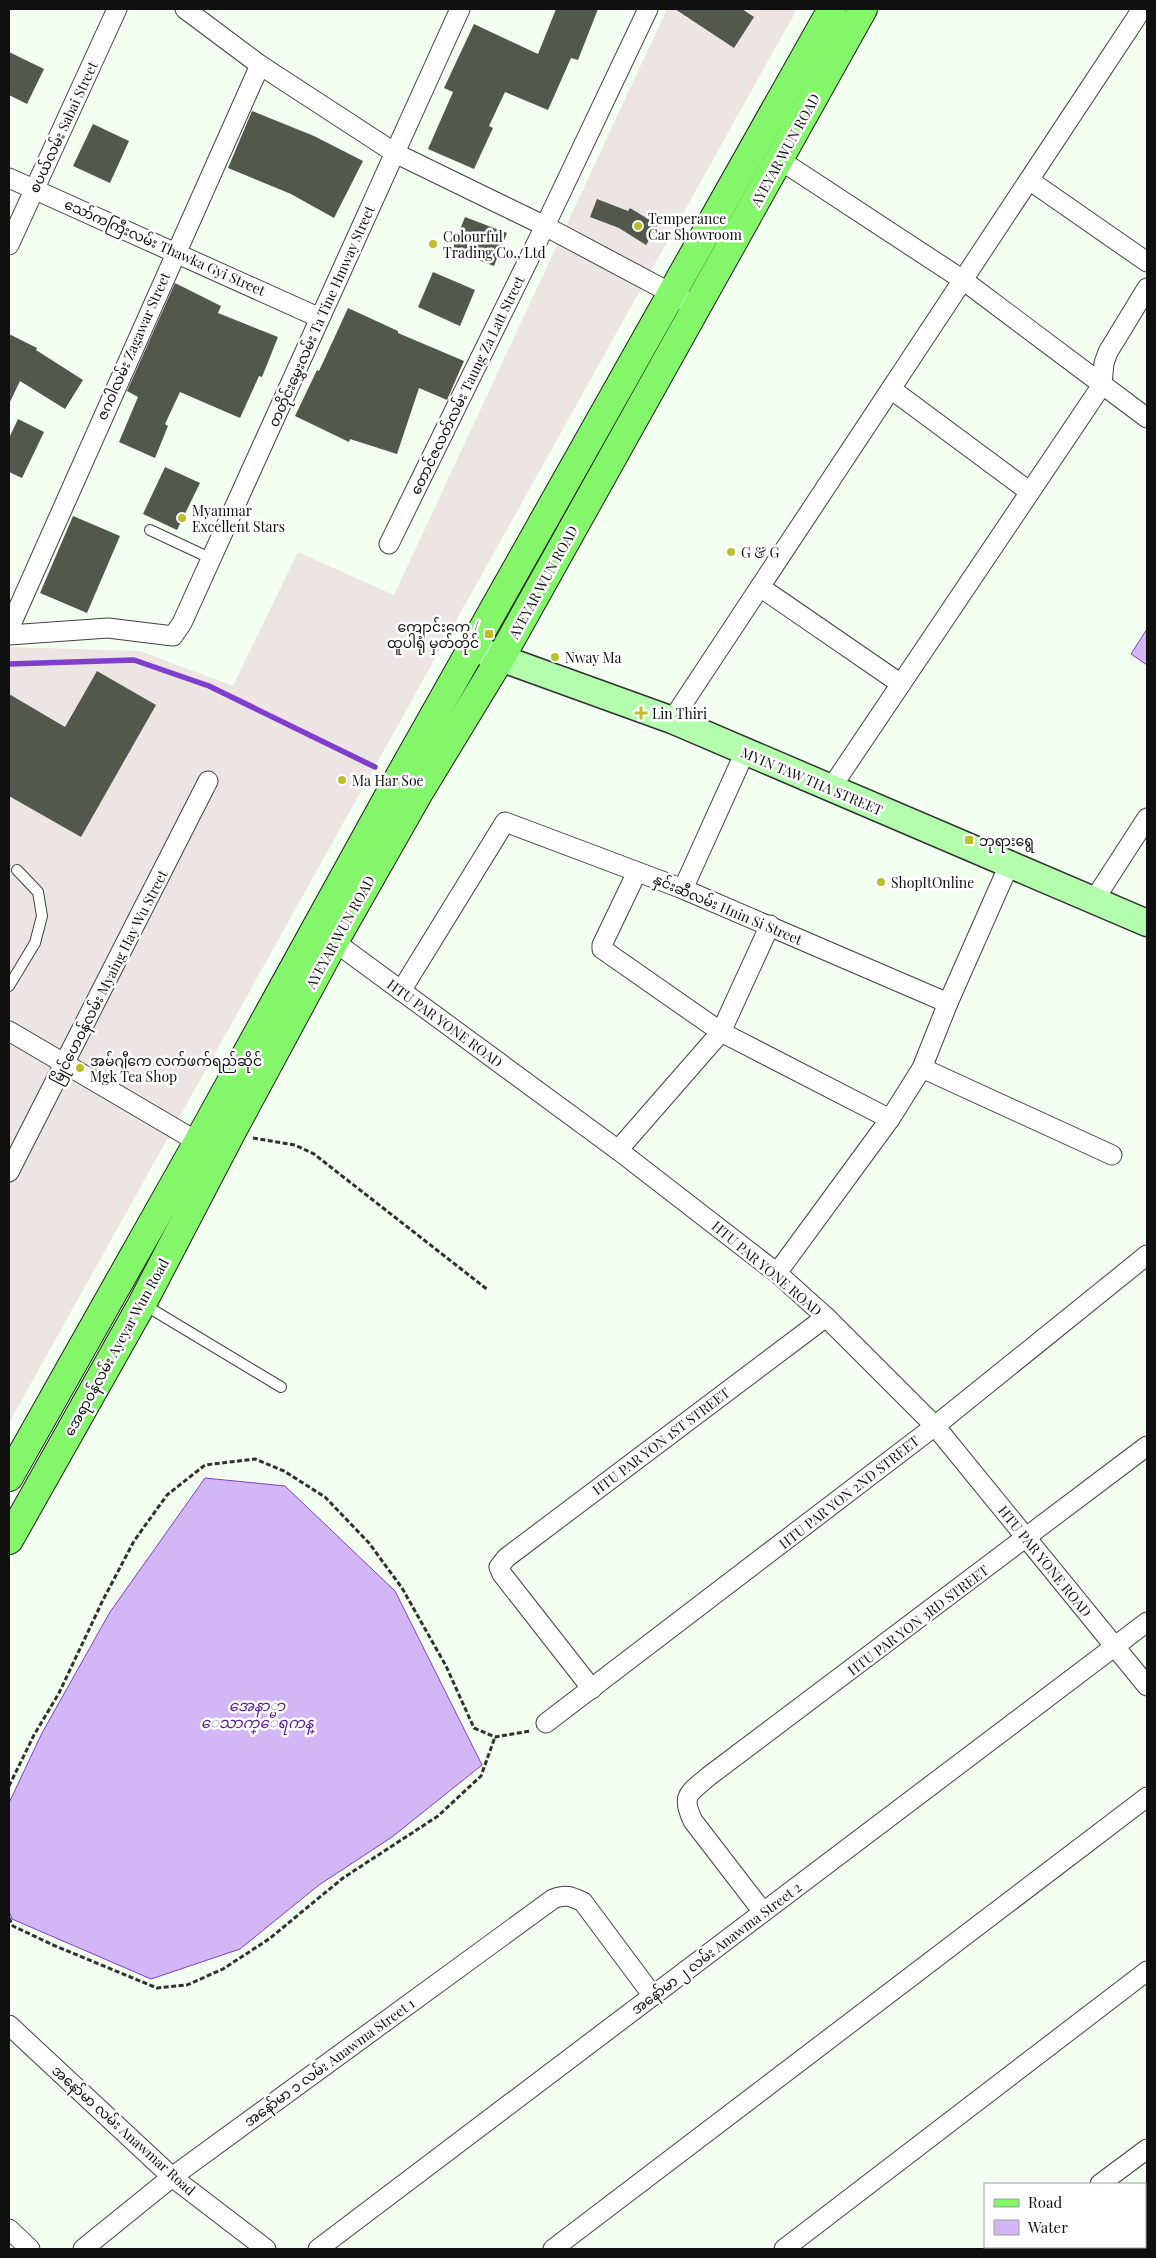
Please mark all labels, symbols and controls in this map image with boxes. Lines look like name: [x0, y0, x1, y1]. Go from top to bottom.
street label: စပယ်လမ်း Sabai Street: [24, 57, 102, 196]
street label: AYEYAR WUN ROAD: [746, 90, 824, 211]
street label: သော်ကကြီးလမ်း Thawka Gyi Street: [60, 194, 269, 303]
street label: တတိုင်းမွှေးလမ်း Ta Tine Hmway Street: [263, 201, 382, 431]
place label: Temperance Car Showroom: [648, 209, 742, 244]
marker: Temperance Car Showroom: [632, 220, 644, 232]
place label: Colourful Trading Co., Ltd: [443, 227, 546, 262]
marker: Colourful Trading Co., Ltd: [427, 238, 439, 250]
street label: ဇဂဝါလမ်း Zagawar Street: [92, 268, 175, 423]
street label: တောင်ဇလတ်လမ်း Taung Za Latt Street: [406, 272, 529, 498]
place label: Myanmar Excellent Stars: [192, 501, 285, 536]
marker: Myanmar Excellent Stars: [176, 512, 188, 524]
street label: AYEYAR WUN ROAD: [504, 522, 582, 643]
place label: G & G: [741, 543, 780, 562]
marker: G & G: [725, 546, 737, 558]
place label: ကျောင်းကွေ့ / ထူပါရုံ မှတ်တိုင်: [387, 617, 479, 655]
marker: ကျောင်းကွေ့ / ထူပါရုံ မှတ်တိုင်: [483, 628, 495, 640]
place label: Nway Ma: [565, 648, 622, 667]
marker: Nway Ma: [549, 651, 561, 663]
place label: Lin Thiri: [652, 704, 707, 723]
marker: Lin Thiri: [634, 706, 648, 720]
street label: MYIN TAW THA STREET: [738, 742, 886, 820]
place label: Ma Har Soe: [352, 771, 424, 790]
marker: Ma Har Soe: [336, 774, 348, 786]
place label: ဘုရားရွေ: [979, 831, 1035, 853]
marker: ဘုရားရွေ: [963, 834, 975, 846]
street label: မြိုင်ဟေဝန်လမ်း Myaing Hay Wu Street: [46, 866, 175, 1089]
street label: နှင်းဆီလမ်း Hnin Si Street: [650, 869, 806, 952]
street label: AYEYAR WUN ROAD: [301, 872, 379, 993]
place label: ShopItOnline: [891, 873, 974, 892]
marker: ShopItOnline: [875, 876, 887, 888]
street label: HTU PAR YONE ROAD: [383, 975, 507, 1071]
place label: အမ်ဂျီကေ လက်ဖက်ရည်ဆိုင် Mgk Tea Shop: [90, 1051, 262, 1086]
marker: အမ်ဂျီကေ လက်ဖက်ရည်ဆိုင် Mgk Tea Shop: [74, 1062, 86, 1074]
street label: HTU PAR YONE ROAD: [708, 1216, 826, 1320]
street label: အေရာဝန်လမ်း Ayeyar Wun Road: [59, 1255, 175, 1441]
street label: HTU PAR YON 1ST STREET: [588, 1383, 734, 1499]
street label: HTU PAR YON 2ND STREET: [775, 1431, 923, 1553]
street label: HTU PAR YONE ROAD: [994, 1501, 1096, 1621]
street label: HTU PAR YON 3RD STREET: [844, 1560, 993, 1679]
water label: အေနာ္မာ ေသာက္ေရကန္: [201, 1695, 315, 1735]
street label: အနော်မာ ၂ လမ်း Anawma Street 2: [627, 1877, 807, 2021]
street label: အနော်မာ ၁ လမ်း Anawma Street 1: [240, 1994, 420, 2133]
street label: အနော်မာ လမ်း Anawmar Road: [46, 2061, 200, 2202]
legend: [984, 2183, 1146, 2248]
text: Road: [1028, 2192, 1062, 2212]
text: Water: [1027, 2217, 1068, 2237]

